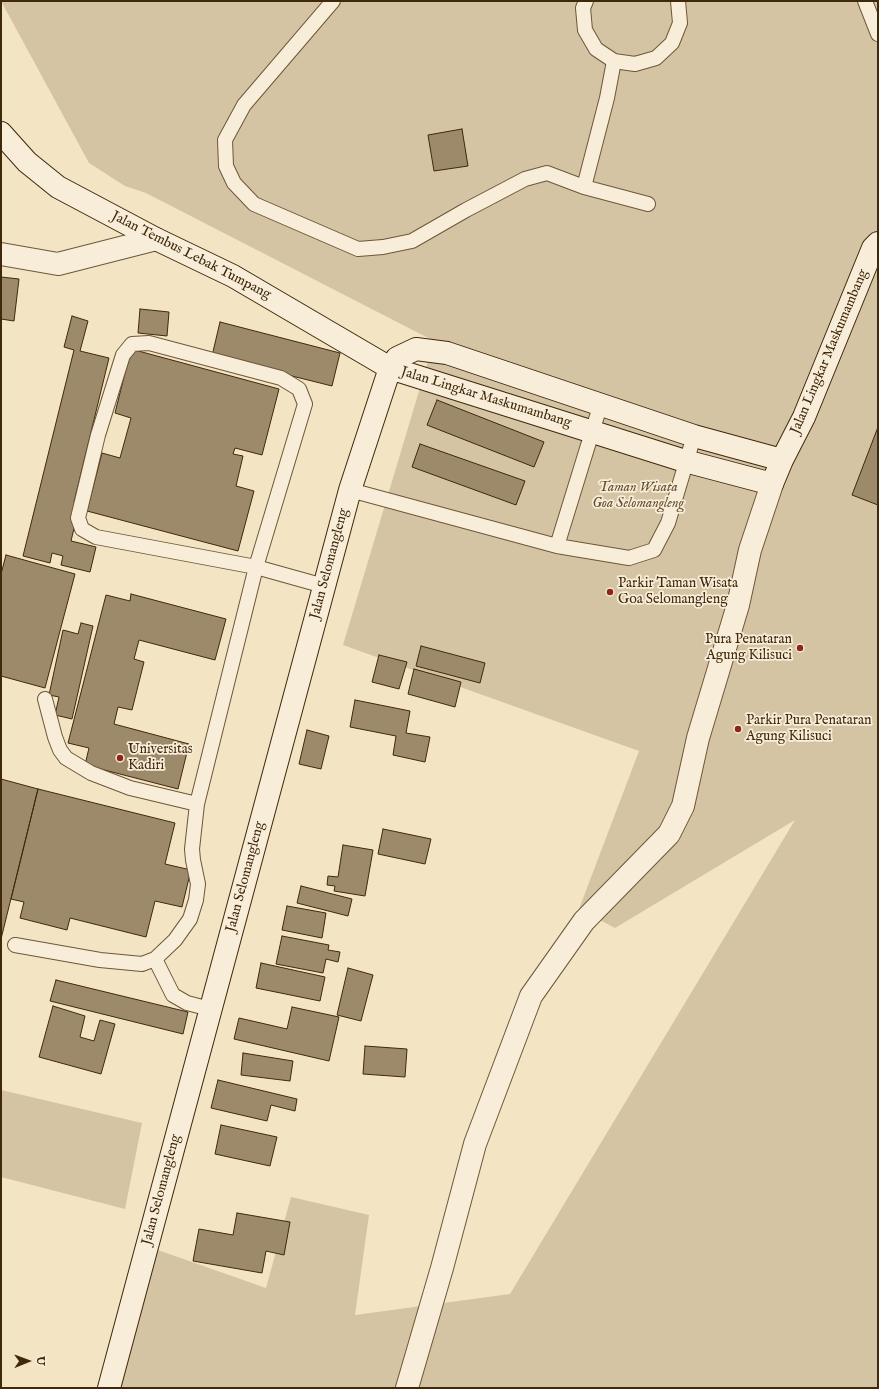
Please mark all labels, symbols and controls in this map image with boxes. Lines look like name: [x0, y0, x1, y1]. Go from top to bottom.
street label: Jalan Tembus Lebak Tumpang: [108, 208, 274, 304]
street label: Jalan Lingkar Maskumambang: [788, 267, 872, 437]
street label: Jalan Lingkar Maskumambang: [399, 364, 573, 432]
park label: Taman Wisata Goa Selomangleng: [592, 480, 684, 512]
street label: Jalan Selomangleng: [307, 507, 353, 621]
place label: Parkir Taman Wisata Goa Selomangleng: [618, 576, 738, 608]
marker: Parkir Taman Wisata Goa Selomangleng: [605, 587, 615, 597]
place label: Pura Penataran Agung Kilisuci: [705, 632, 792, 664]
marker: Pura Penataran Agung Kilisuci: [795, 643, 805, 653]
place label: Parkir Pura Penataran Agung Kilisuci: [746, 713, 872, 746]
marker: Parkir Pura Penataran Agung Kilisuci: [733, 724, 743, 734]
place label: Universitas Kadiri: [128, 742, 193, 774]
marker: Universitas Kadiri: [115, 753, 125, 763]
street label: Jalan Selomangleng: [223, 820, 269, 934]
street label: Jalan Selomangleng: [139, 1133, 185, 1247]
north arrow: [8, 1341, 48, 1381]
text: U: [33, 1356, 47, 1366]

